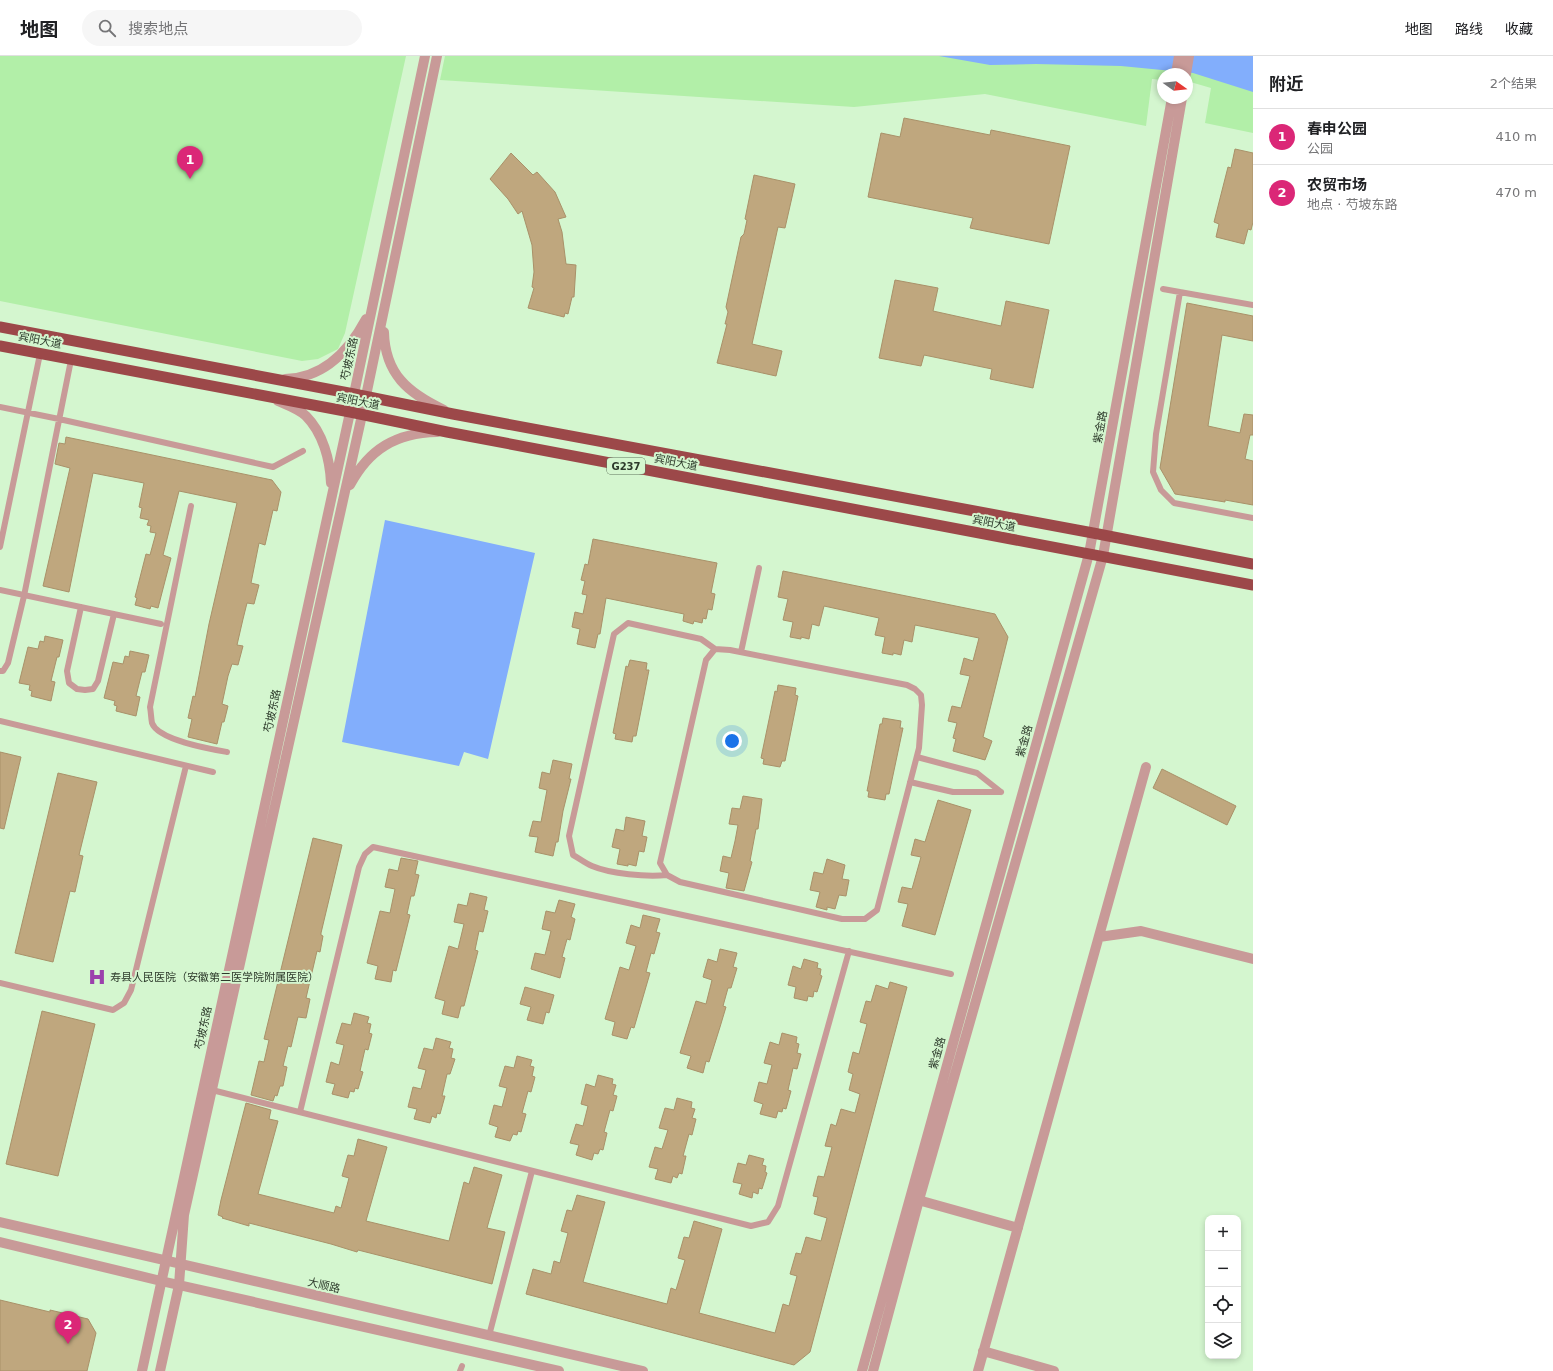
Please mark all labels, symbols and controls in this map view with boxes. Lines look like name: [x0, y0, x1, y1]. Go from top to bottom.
search box: [82, 10, 362, 46]
icon: search: [96, 17, 118, 39]
text: 地图: [20, 18, 58, 40]
text: 搜索地点: [128, 20, 188, 38]
text: 地图: [1405, 21, 1433, 37]
text: 路线: [1455, 21, 1483, 37]
text: 收藏: [1505, 21, 1533, 37]
north arrow: [1157, 68, 1193, 104]
text: 附近: [1269, 74, 1303, 94]
text: 2个结果: [1490, 76, 1537, 91]
text: 春申公园: [1307, 120, 1367, 138]
text: 1: [1277, 129, 1287, 144]
text: 410 m: [1495, 129, 1537, 144]
text: 公园: [1307, 141, 1333, 156]
pin: 1: [177, 146, 203, 179]
text: 农贸市场: [1307, 176, 1367, 194]
text: 2: [1277, 185, 1287, 200]
text: 470 m: [1495, 185, 1537, 200]
text: 地点 · 芍坡东路: [1307, 197, 1397, 212]
street label: 宾阳大道: [17, 330, 63, 351]
street label: 芍坡东路: [339, 336, 360, 382]
street label: 宾阳大道: [335, 391, 381, 412]
street label: 紫金路: [1091, 410, 1110, 444]
street label: 宾阳大道: [653, 452, 699, 473]
road number: G237: [607, 458, 645, 474]
street label: 宾阳大道: [971, 513, 1017, 534]
street label: 芍坡东路: [262, 688, 283, 734]
street label: 紫金路: [1014, 723, 1035, 759]
your location: [722, 731, 742, 751]
hospital icon: 寿县人民医院（安徽第二医学院附属医院）: [87, 967, 107, 987]
place label: 寿县人民医院（安徽第二医学院附属医院）: [110, 971, 319, 984]
street label: 芍坡东路: [193, 1005, 214, 1051]
street label: 紫金路: [927, 1035, 948, 1071]
map controls: [1205, 1215, 1241, 1359]
button: +: [1205, 1215, 1241, 1251]
button: −: [1205, 1251, 1241, 1287]
street label: 大顺路: [306, 1275, 341, 1296]
button: locate: [1205, 1287, 1241, 1323]
pin: 2: [55, 1311, 81, 1344]
button: layers: [1205, 1323, 1241, 1359]

